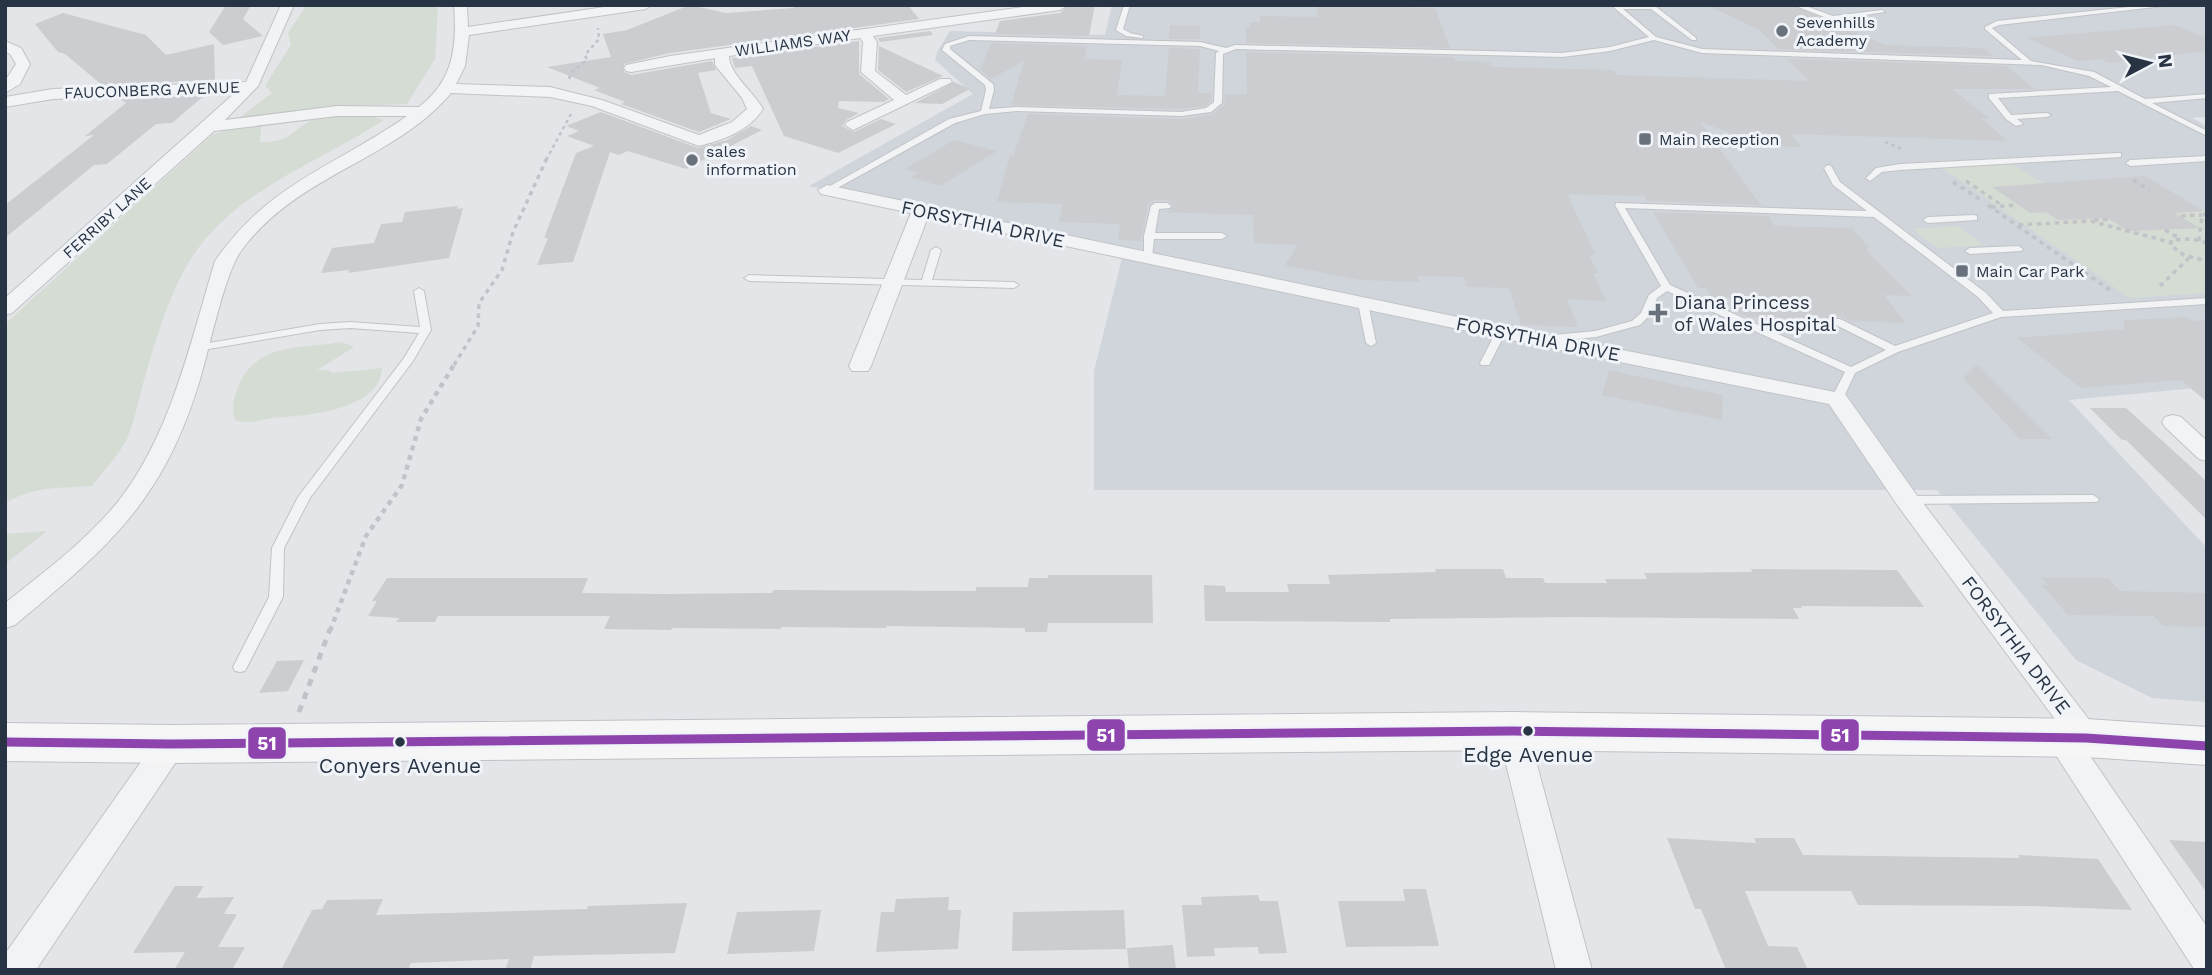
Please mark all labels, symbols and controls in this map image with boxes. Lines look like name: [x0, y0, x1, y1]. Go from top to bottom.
place label: Sevenhills Academy: [1796, 13, 1875, 50]
marker: Sevenhills Academy: [1774, 23, 1790, 39]
street label: WILLIAMS WAY: [734, 25, 852, 61]
north arrow: [2114, 28, 2184, 98]
text: N: [2153, 53, 2178, 69]
street label: FAUCONBERG AVENUE: [64, 77, 240, 103]
place label: Main Reception: [1659, 130, 1779, 149]
marker: Main Reception: [1637, 131, 1653, 147]
place label: sales information: [706, 142, 797, 179]
marker: sales information: [684, 152, 700, 168]
street label: FERRIBY LANE: [59, 173, 155, 263]
street label: FORSYTHIA DRIVE: [899, 195, 1067, 253]
place label: Main Car Park: [1976, 262, 2084, 281]
marker: Main Car Park: [1954, 263, 1970, 279]
place label: Diana Princess of Wales Hospital: [1674, 291, 1836, 336]
marker: Diana Princess of Wales Hospital: [1648, 303, 1668, 323]
street label: FORSYTHIA DRIVE: [1454, 312, 1622, 366]
street label: FORSYTHIA DRIVE: [1957, 572, 2075, 718]
line badge: 51: [1086, 718, 1126, 752]
line badge: 51: [1820, 718, 1860, 752]
text: 51: [1096, 724, 1116, 747]
marker: Edge Avenue: [1521, 724, 1535, 738]
text: 51: [1830, 724, 1850, 747]
line badge: 51: [247, 726, 287, 760]
text: 51: [257, 732, 277, 755]
marker: Conyers Avenue: [393, 735, 407, 749]
place label: Edge Avenue: [1463, 742, 1593, 767]
place label: Conyers Avenue: [319, 753, 481, 778]

